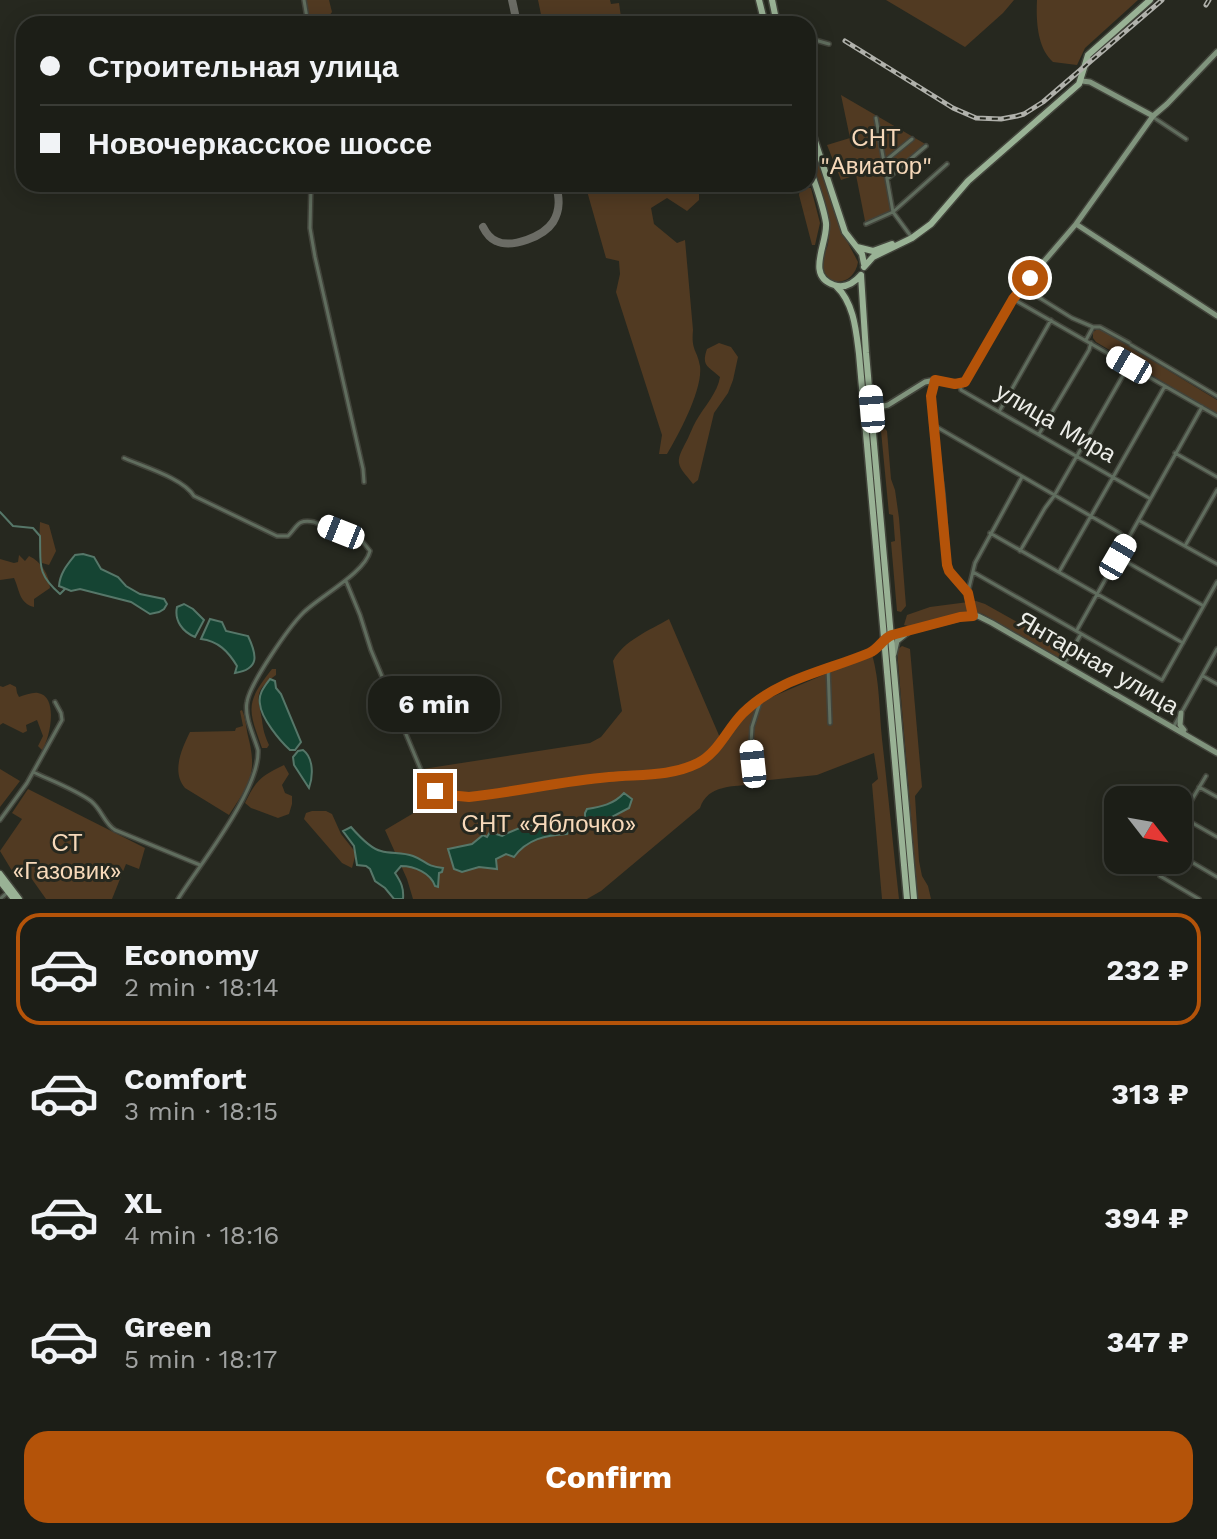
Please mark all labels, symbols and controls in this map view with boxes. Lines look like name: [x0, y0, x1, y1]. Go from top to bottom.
text: Строительная улица: [88, 49, 399, 84]
park label: СНТ "Авиатор": [820, 124, 932, 180]
text: Новочеркасское шоссе: [88, 126, 432, 161]
route start: [1012, 260, 1048, 296]
car: [1102, 343, 1156, 387]
street label: улица Мира: [991, 377, 1122, 469]
car: [858, 384, 886, 434]
car: [314, 512, 368, 552]
car: [1096, 530, 1140, 584]
street label: Янтарная улица: [1012, 605, 1184, 721]
callout: 6 min: [369, 675, 501, 731]
text: 6 min: [398, 689, 470, 719]
car: [739, 739, 767, 789]
route end: [417, 773, 453, 809]
north arrow: [1104, 786, 1192, 874]
map controls: [1104, 786, 1192, 874]
park label: СНТ «Яблочко»: [462, 810, 636, 838]
park label: СТ «Газовик»: [12, 829, 122, 885]
icon: car: [28, 933, 100, 1005]
text: Economy: [124, 937, 259, 972]
text: 232 ₽: [1106, 952, 1189, 987]
text: 2 min · 18:14: [124, 972, 279, 1002]
icon: car: [28, 1057, 100, 1129]
text: Comfort: [124, 1061, 246, 1096]
text: 313 ₽: [1111, 1076, 1189, 1111]
text: 3 min · 18:15: [124, 1096, 278, 1126]
icon: car: [28, 1181, 100, 1253]
text: XL: [124, 1185, 162, 1220]
text: 394 ₽: [1104, 1200, 1189, 1235]
text: 4 min · 18:16: [124, 1220, 279, 1250]
icon: car: [28, 1305, 100, 1377]
text: Green: [124, 1309, 212, 1344]
text: 347 ₽: [1107, 1324, 1189, 1359]
text: 5 min · 18:17: [124, 1344, 277, 1374]
button: Confirm: [24, 1431, 1193, 1523]

